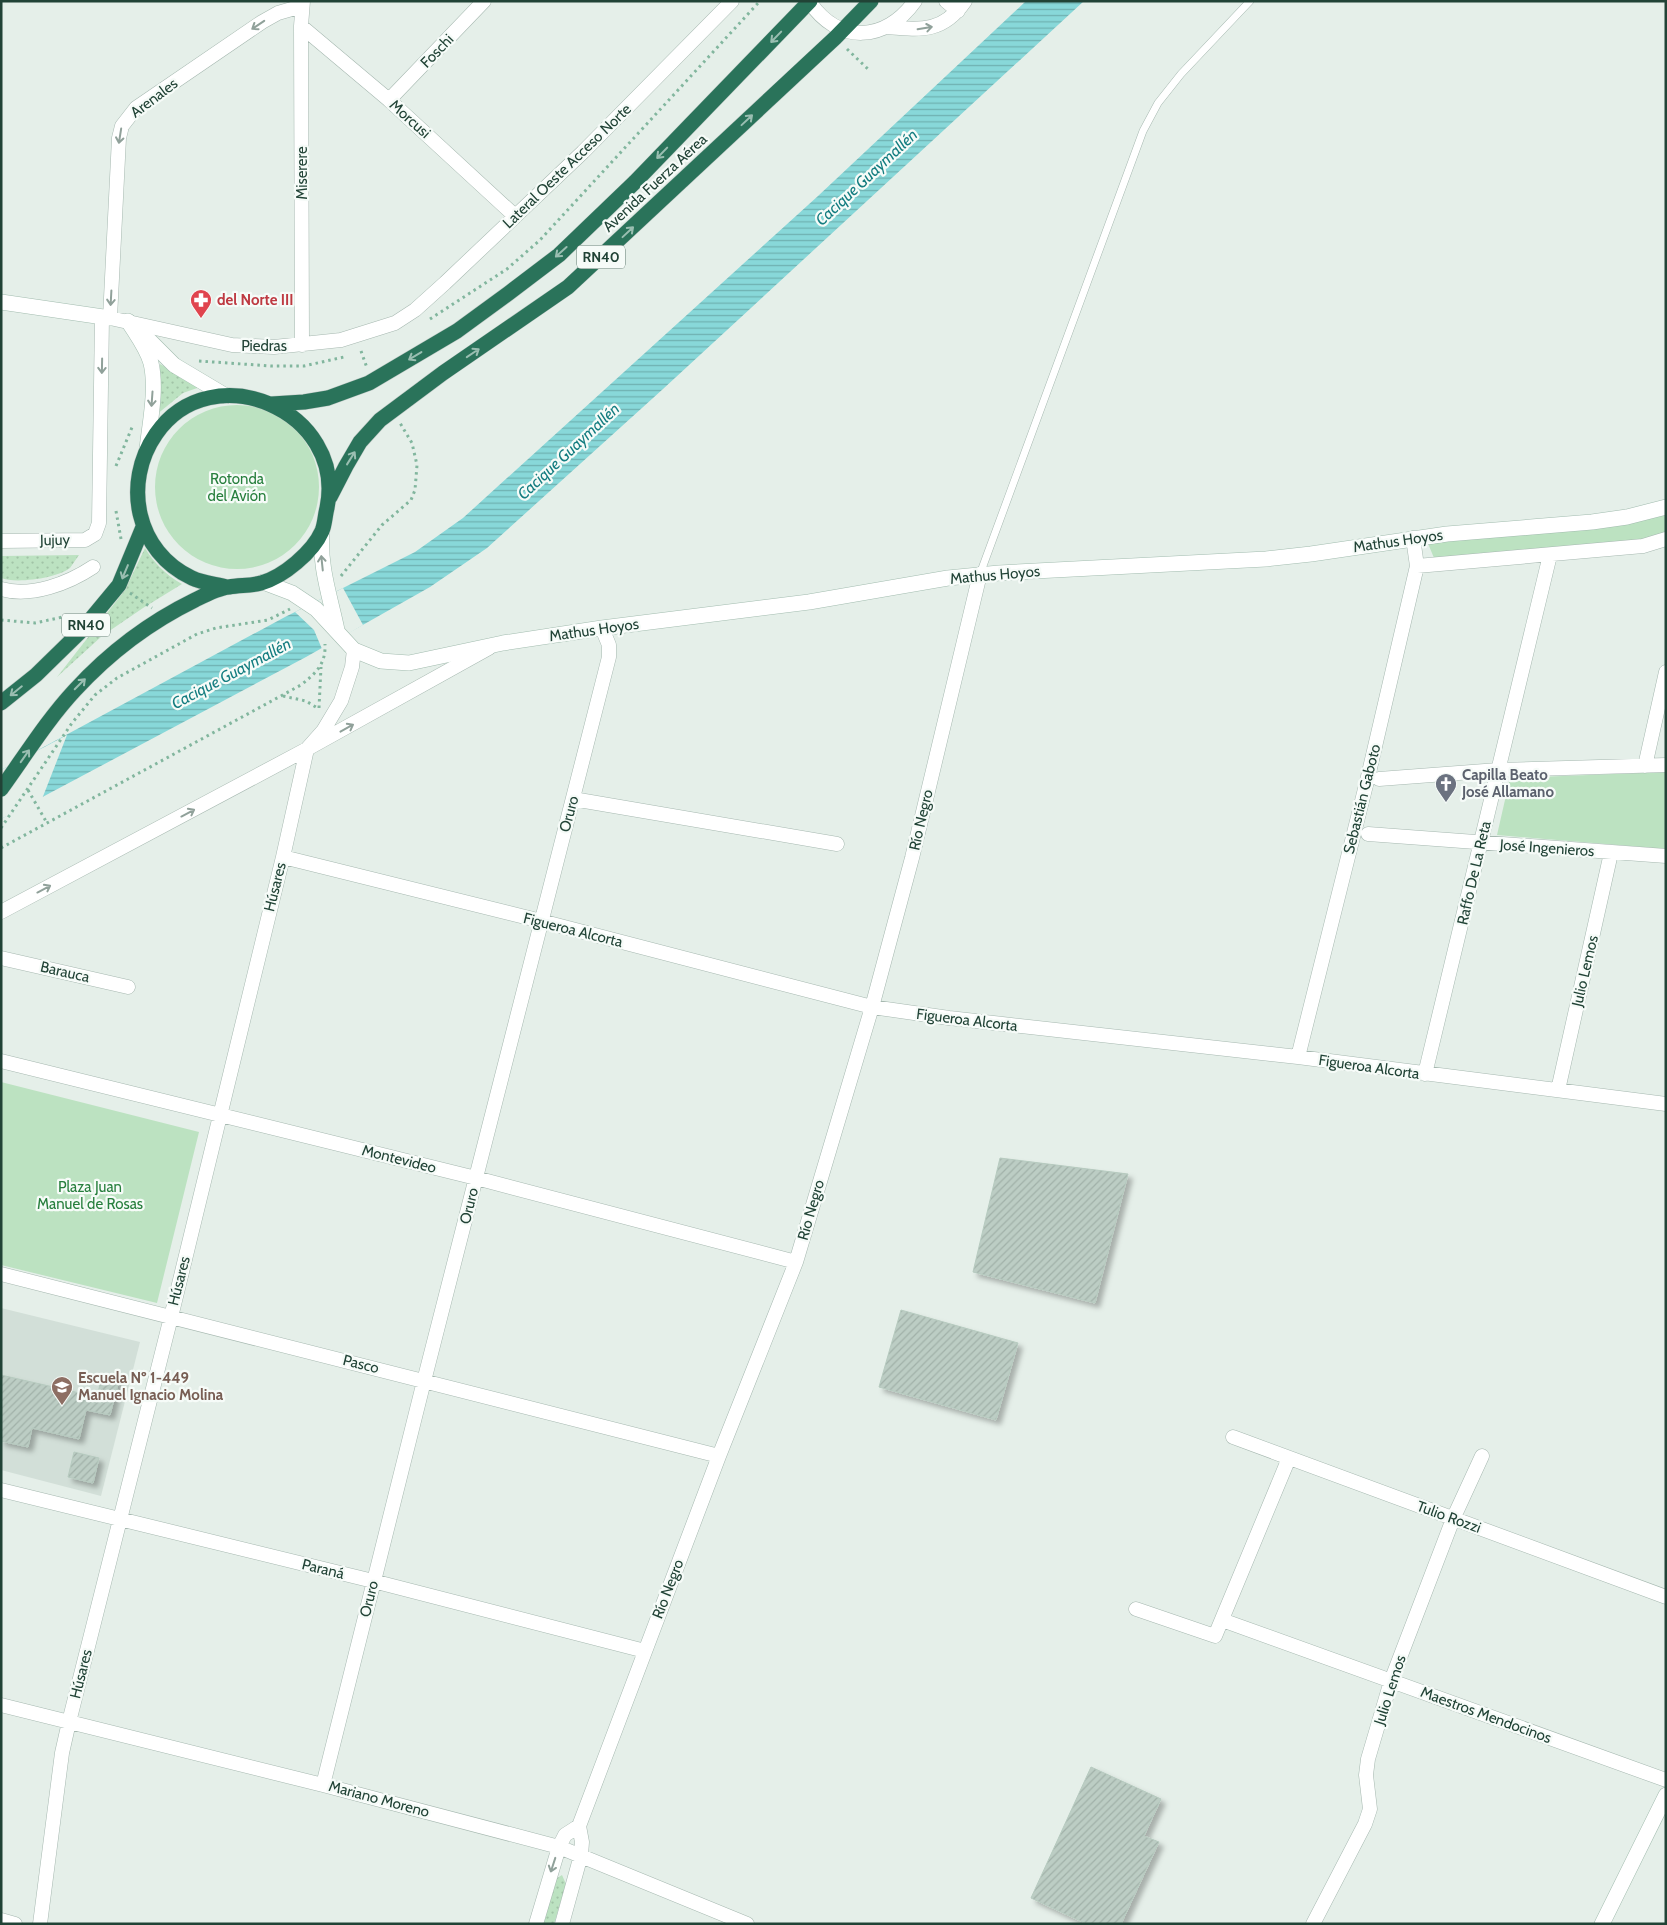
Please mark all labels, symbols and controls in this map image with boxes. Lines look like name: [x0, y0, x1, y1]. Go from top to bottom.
one-way arrow: [251, 21, 265, 31]
one-way arrow: [916, 23, 932, 33]
street label: Foschi: [417, 30, 457, 72]
one-way arrow: [770, 31, 782, 43]
street label: Arenales: [127, 74, 181, 122]
street label: Morcusi: [386, 96, 434, 142]
street label: Lateral Oeste Acceso Norte: [499, 100, 635, 232]
one-way arrow: [740, 114, 753, 126]
water label: Cacique Guaymallén: [811, 125, 921, 229]
one-way arrow: [115, 127, 125, 143]
street label: Avenida Fuerza Aérea: [599, 130, 711, 236]
street label: Miserere: [293, 146, 311, 200]
one-way arrow: [656, 147, 668, 160]
one-way arrow: [622, 226, 635, 238]
one-way arrow: [555, 246, 568, 257]
road number: RN40: [577, 246, 625, 268]
pharmacy icon: del Norte III: [189, 288, 213, 319]
one-way arrow: [106, 290, 116, 306]
place label: del Norte III: [217, 291, 293, 309]
street label: Piedras: [241, 337, 287, 355]
one-way arrow: [466, 348, 480, 358]
one-way arrow: [409, 352, 423, 362]
one-way arrow: [97, 357, 107, 373]
one-way arrow: [147, 391, 156, 407]
water label: Cacique Guaymallén: [513, 399, 623, 503]
one-way arrow: [346, 451, 356, 465]
park label: Rotonda del Avión: [208, 470, 266, 505]
street label: Mathus Hoyos: [1352, 526, 1444, 556]
street label: Jujuy: [39, 531, 71, 549]
one-way arrow: [317, 556, 327, 572]
street label: Mathus Hoyos: [949, 562, 1041, 588]
one-way arrow: [120, 564, 130, 579]
road number: RN40: [62, 614, 110, 636]
street label: Mathus Hoyos: [548, 615, 640, 645]
water label: Cacique Guaymallén: [168, 634, 294, 713]
one-way arrow: [74, 679, 86, 691]
one-way arrow: [10, 685, 23, 696]
one-way arrow: [339, 722, 353, 732]
street label: Sebastián Gaboto: [1340, 742, 1384, 856]
one-way arrow: [20, 749, 30, 763]
place label: Capilla Beato José Allamano: [1461, 766, 1554, 801]
church icon: Capilla Beato José Allamano: [1434, 772, 1458, 803]
street label: Río Negro: [905, 788, 937, 852]
street label: Oruro: [556, 794, 582, 834]
one-way arrow: [180, 808, 195, 817]
street label: Raffo De La Reta: [1453, 818, 1495, 927]
street label: José Ingenieros: [1498, 836, 1595, 860]
street label: Húsares: [260, 860, 290, 914]
one-way arrow: [37, 884, 52, 894]
street label: Figueroa Alcorta: [521, 909, 625, 951]
street label: Julio Lemos: [1568, 934, 1602, 1009]
street label: Barauca: [39, 958, 92, 987]
street label: Figueroa Alcorta: [915, 1005, 1019, 1035]
street label: Figueroa Alcorta: [1317, 1051, 1421, 1083]
street label: Montevideo: [360, 1141, 438, 1177]
park label: Plaza Juan Manuel de Rosas: [37, 1178, 143, 1213]
street label: Río Negro: [794, 1178, 828, 1242]
street label: Oruro: [456, 1186, 482, 1226]
street label: Húsares: [164, 1254, 194, 1308]
street label: Pasco: [341, 1351, 381, 1377]
place label: Escuela Nº 1-449 Manuel Ignacio Molina: [78, 1369, 224, 1404]
school or university icon: Escuela Nº 1-449 Manuel Ignacio Molina: [50, 1375, 74, 1406]
street label: Tulio Rozzi: [1414, 1497, 1484, 1537]
street label: Paraná: [300, 1555, 347, 1583]
street label: Río Negro: [648, 1557, 688, 1621]
street label: Oruro: [356, 1579, 382, 1619]
street label: Húsares: [66, 1647, 96, 1701]
street label: Julio Lemos: [1370, 1653, 1410, 1728]
street label: Maestros Mendocinos: [1418, 1683, 1554, 1747]
street label: Mariano Moreno: [327, 1777, 431, 1821]
one-way arrow: [548, 1857, 557, 1873]

